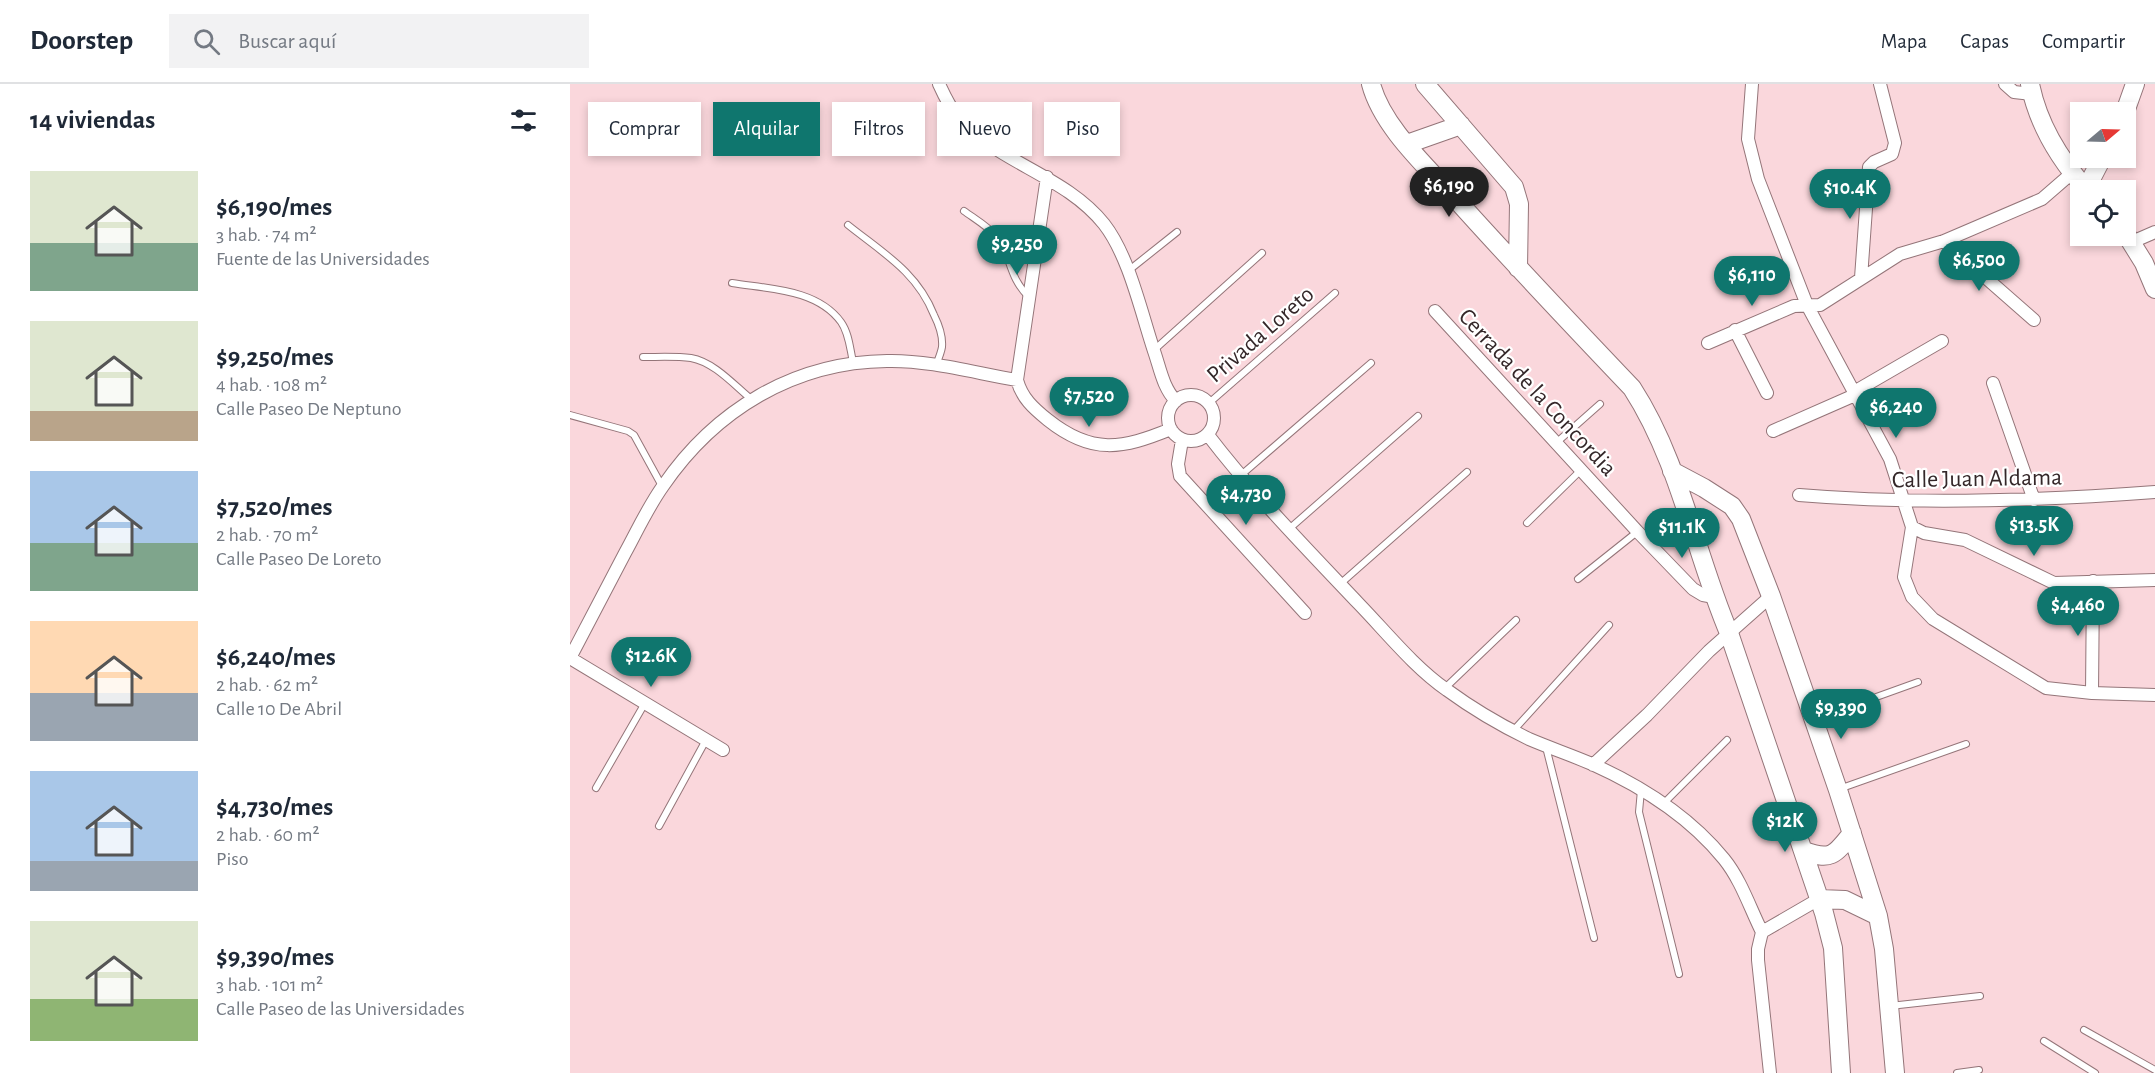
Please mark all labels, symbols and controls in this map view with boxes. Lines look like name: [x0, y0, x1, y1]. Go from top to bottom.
search box: [169, 14, 589, 68]
icon: search: [190, 25, 223, 58]
text: Doorstep: [30, 27, 133, 55]
text: Buscar aquí: [238, 30, 336, 52]
text: Mapa: [1881, 31, 1927, 52]
text: Capas: [1960, 31, 2009, 52]
text: Compartir: [2042, 31, 2125, 52]
chip: Comprar: [588, 102, 701, 156]
chip: Alquilar: [713, 102, 820, 156]
chip: Filtros: [832, 102, 925, 156]
chip: Nuevo: [937, 102, 1032, 156]
chip: Piso: [1044, 102, 1120, 156]
north arrow: [2070, 102, 2136, 168]
map controls: [2070, 102, 2136, 246]
icon: filters: [507, 104, 540, 137]
text: 14 viviendas: [30, 107, 155, 133]
pin: $6,190: [1400, 167, 1498, 218]
pin: $10.4K: [1801, 169, 1899, 220]
text: $6,190: [1424, 176, 1474, 196]
text: $10.4K: [1824, 178, 1876, 198]
button: locate: [2070, 180, 2136, 246]
text: $6,190/mes: [216, 194, 332, 220]
icon: home: [78, 195, 150, 267]
text: 3 hab. · 74 m²: [216, 225, 317, 245]
pin: $9,250: [968, 225, 1066, 276]
text: $9,250: [991, 234, 1043, 254]
pin: $6,500: [1930, 241, 2028, 292]
text: Fuente de las Universidades: [216, 249, 430, 269]
text: $6,500: [1953, 250, 2005, 270]
pin: $6,110: [1703, 256, 1801, 307]
text: $6,110: [1728, 265, 1776, 285]
street label: Privada Loreto: [1203, 282, 1319, 387]
street label: Cerrada de la Concordia: [1454, 304, 1621, 481]
text: $9,250/mes: [216, 344, 334, 370]
icon: home: [78, 345, 150, 417]
text: 4 hab. · 108 m²: [216, 375, 327, 395]
pin: $7,520: [1040, 377, 1138, 428]
text: $7,520: [1064, 386, 1114, 406]
pin: $6,240: [1847, 388, 1945, 439]
text: $6,240: [1869, 397, 1923, 417]
text: Calle Paseo De Neptuno: [216, 399, 402, 419]
street label: Calle Juan Aldama: [1892, 466, 2062, 492]
pin: $4,730: [1197, 475, 1295, 526]
text: $4,730: [1220, 484, 1272, 504]
text: $7,520/mes: [216, 494, 333, 520]
icon: home: [78, 495, 150, 567]
pin: $13.5K: [1985, 506, 2083, 557]
pin: $11.1K: [1633, 508, 1731, 559]
text: $13.5K: [2009, 515, 2059, 535]
text: $11.1K: [1659, 517, 1705, 537]
text: 2 hab. · 70 m²: [216, 525, 318, 545]
text: Calle Paseo De Loreto: [216, 549, 382, 569]
pin: $4,460: [2029, 586, 2127, 637]
text: $4,460: [2051, 595, 2105, 615]
pin: $12.6K: [602, 637, 700, 688]
text: $6,240/mes: [216, 644, 336, 670]
icon: home: [78, 645, 150, 717]
text: $12.6K: [625, 646, 677, 666]
text: 2 hab. · 62 m²: [216, 675, 318, 695]
pin: $9,390: [1792, 689, 1890, 740]
text: $9,390: [1815, 698, 1867, 718]
text: Calle 10 De Abril: [216, 699, 342, 719]
text: $4,730/mes: [216, 794, 333, 820]
icon: home: [78, 795, 150, 867]
pin: $12K: [1749, 802, 1821, 853]
text: $12K: [1766, 811, 1804, 831]
text: 2 hab. · 60 m²: [216, 825, 319, 845]
text: Piso: [216, 849, 248, 869]
text: $9,390/mes: [216, 944, 334, 970]
icon: home: [78, 945, 150, 1017]
text: 3 hab. · 101 m²: [216, 975, 323, 995]
text: Calle Paseo de las Universidades: [216, 999, 465, 1019]

